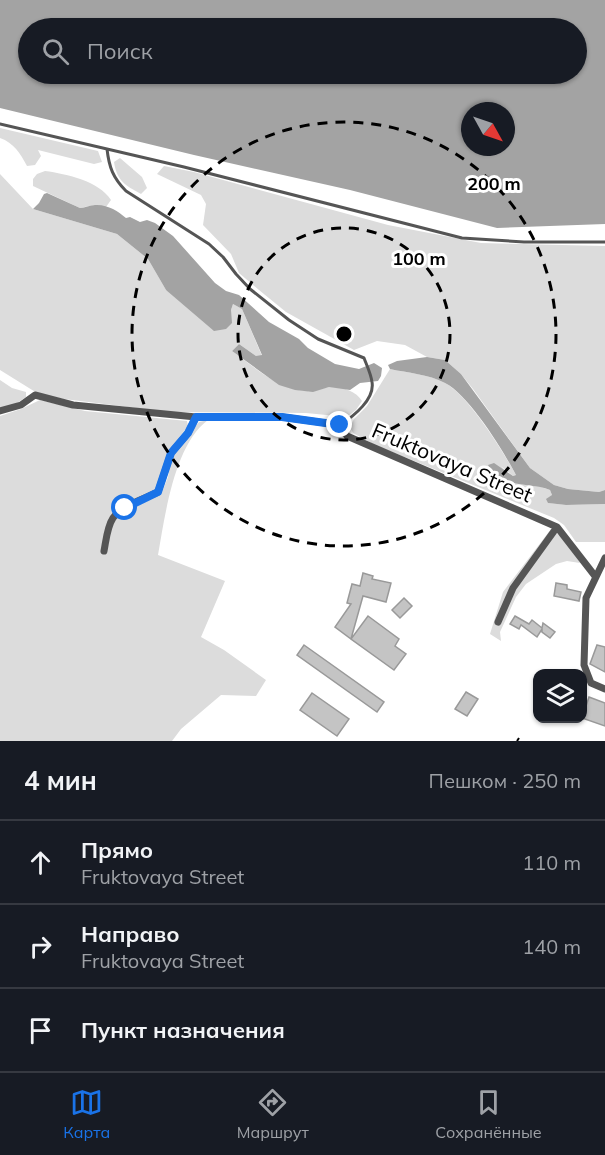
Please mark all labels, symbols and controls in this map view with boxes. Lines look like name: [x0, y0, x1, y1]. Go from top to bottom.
search box: [18, 18, 587, 84]
icon: search: [39, 35, 72, 68]
text: Поиск: [87, 37, 153, 65]
north arrow: [461, 102, 515, 156]
text: 200 m: [467, 172, 521, 195]
text: 100 m: [392, 247, 446, 270]
centre of rings: [334, 324, 354, 344]
route end: [326, 411, 352, 437]
street label: Fruktovaya Street: [368, 417, 536, 508]
route start: [111, 494, 137, 520]
map controls: [533, 669, 587, 723]
button: layers: [533, 669, 587, 723]
text: 4 мин: [24, 764, 97, 797]
text: Пешком · 250 m: [429, 768, 581, 793]
text: Прямо: [81, 836, 153, 864]
icon: ahead: [24, 846, 57, 879]
text: 110 m: [522, 850, 581, 875]
text: Fruktovaya Street: [81, 864, 244, 889]
text: Направо: [81, 920, 179, 948]
icon: right: [24, 930, 57, 963]
text: 140 m: [522, 934, 581, 959]
text: Fruktovaya Street: [81, 948, 244, 973]
icon: arrive: [24, 1014, 57, 1047]
text: Пункт назначения: [81, 1016, 285, 1044]
tab: Карта: [63, 1086, 110, 1142]
tab: Маршрут: [237, 1086, 309, 1142]
tab: Сохранённые: [435, 1086, 542, 1142]

